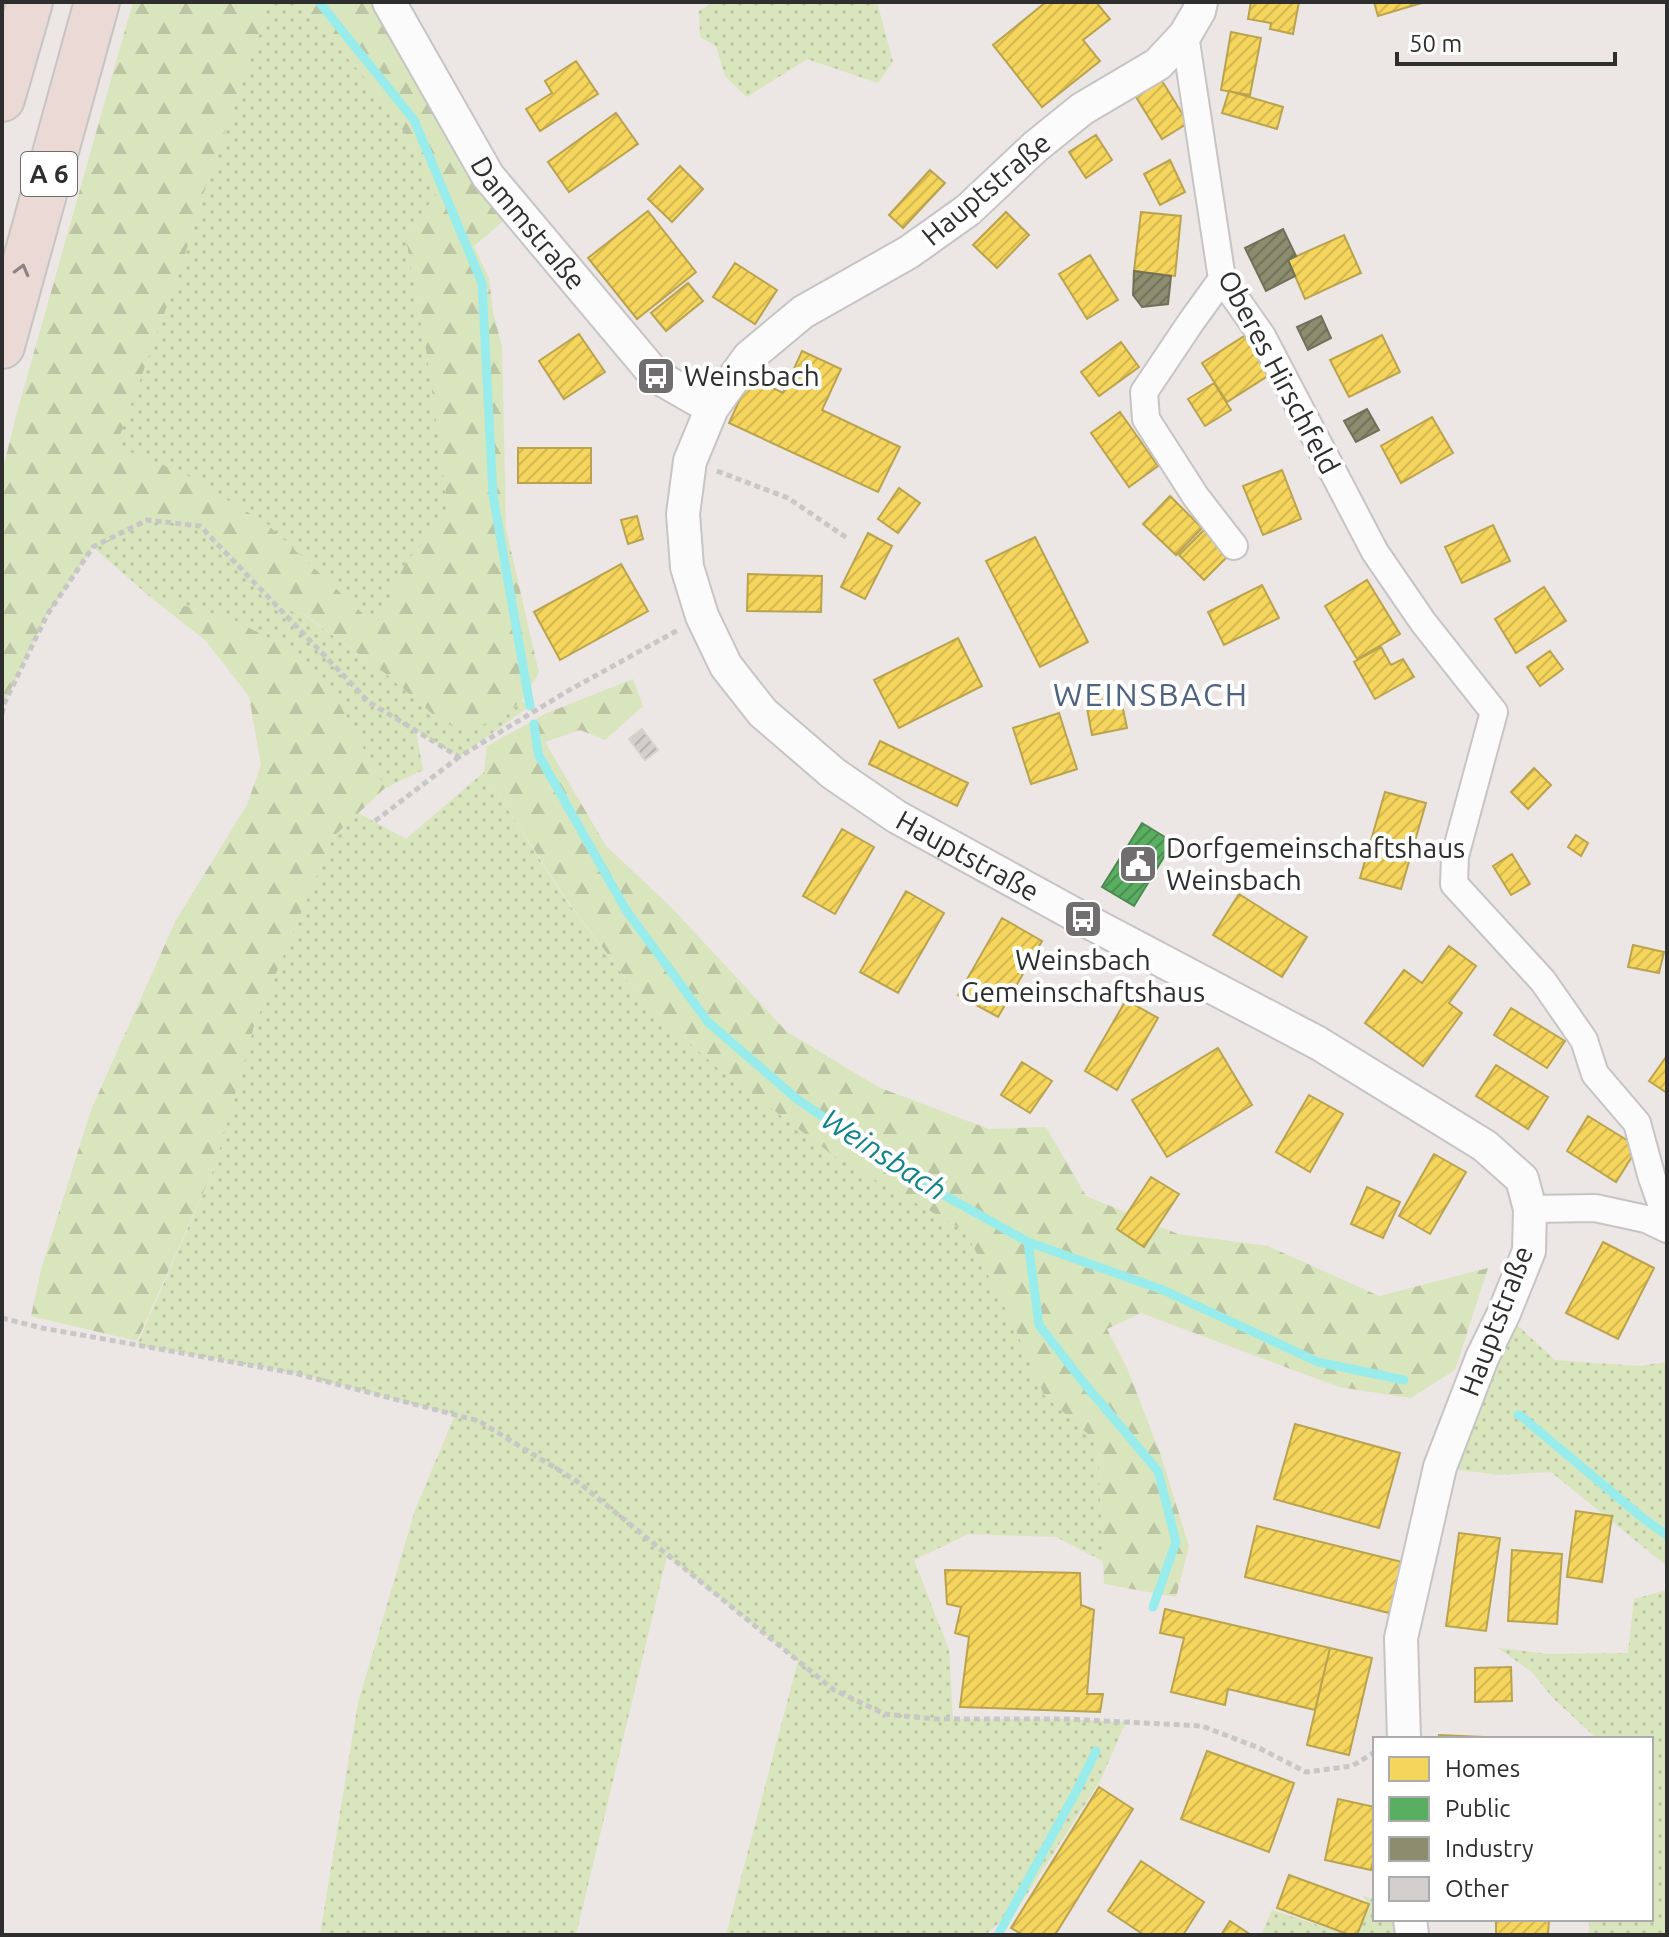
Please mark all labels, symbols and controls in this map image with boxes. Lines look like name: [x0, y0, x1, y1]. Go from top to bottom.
scale bar: [1397, 16, 1615, 66]
text: 50 m: [1409, 30, 1462, 57]
street label: Hauptstraße: [915, 126, 1056, 251]
street label: Dammstraße: [465, 151, 592, 295]
road number: A 6: [21, 152, 77, 196]
one-way arrow: [13, 264, 29, 278]
street label: Oberes Hirschfeld: [1213, 265, 1346, 479]
bus stop icon: Weinsbach: [635, 355, 677, 397]
place label: Weinsbach: [684, 360, 820, 391]
district label: WEINSBACH: [1053, 676, 1249, 712]
street label: Hauptstraße: [891, 804, 1045, 907]
place label: Dorfgemeinschaftshaus Weinsbach: [1166, 832, 1465, 895]
public building icon: Dorfgemeinschaftshaus Weinsbach: [1117, 843, 1159, 885]
bus stop icon: Weinsbach Gemeinschaftshaus: [1062, 898, 1104, 940]
place label: Weinsbach Gemeinschaftshaus: [961, 944, 1205, 1007]
water label: Weinsbach: [816, 1101, 953, 1207]
street label: Hauptstraße: [1453, 1242, 1538, 1400]
legend: [1373, 1737, 1653, 1921]
text: Homes: [1445, 1755, 1520, 1782]
text: Public: [1445, 1795, 1510, 1822]
text: Industry: [1445, 1835, 1534, 1862]
text: Other: [1445, 1875, 1509, 1902]

